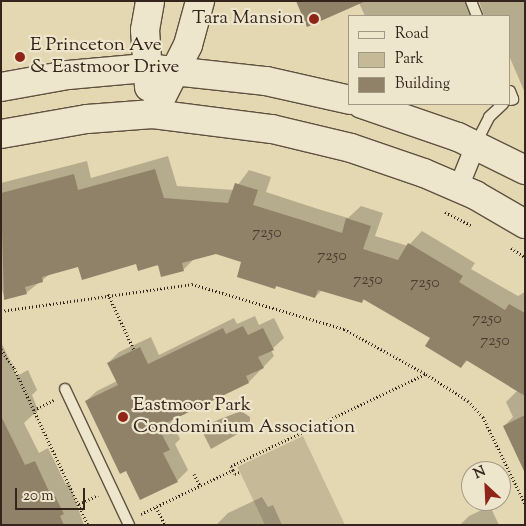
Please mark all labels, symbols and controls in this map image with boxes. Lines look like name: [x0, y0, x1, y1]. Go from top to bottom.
place label: Tara Mansion: [192, 8, 304, 30]
marker: Tara Mansion: [308, 13, 320, 25]
legend: [348, 15, 511, 105]
text: Road: [395, 24, 429, 45]
place label: E Princeton Ave & Eastmoor Drive: [30, 35, 179, 79]
text: Park: [395, 49, 424, 70]
marker: E Princeton Ave & Eastmoor Drive: [14, 51, 26, 63]
text: Building: [395, 74, 450, 95]
house number: 7250: [252, 224, 282, 244]
house number: 7250: [317, 247, 347, 267]
house number: 7250: [353, 271, 383, 291]
house number: 7250: [410, 274, 440, 294]
house number: 7250: [472, 310, 502, 330]
house number: 7250: [480, 332, 510, 352]
place label: Eastmoor Park Condominium Association: [133, 395, 355, 439]
marker: Eastmoor Park Condominium Association: [117, 411, 129, 423]
north arrow: [461, 461, 511, 511]
text: N: [471, 462, 489, 485]
scale bar: [18, 478, 88, 510]
text: 20 m: [23, 486, 54, 507]

